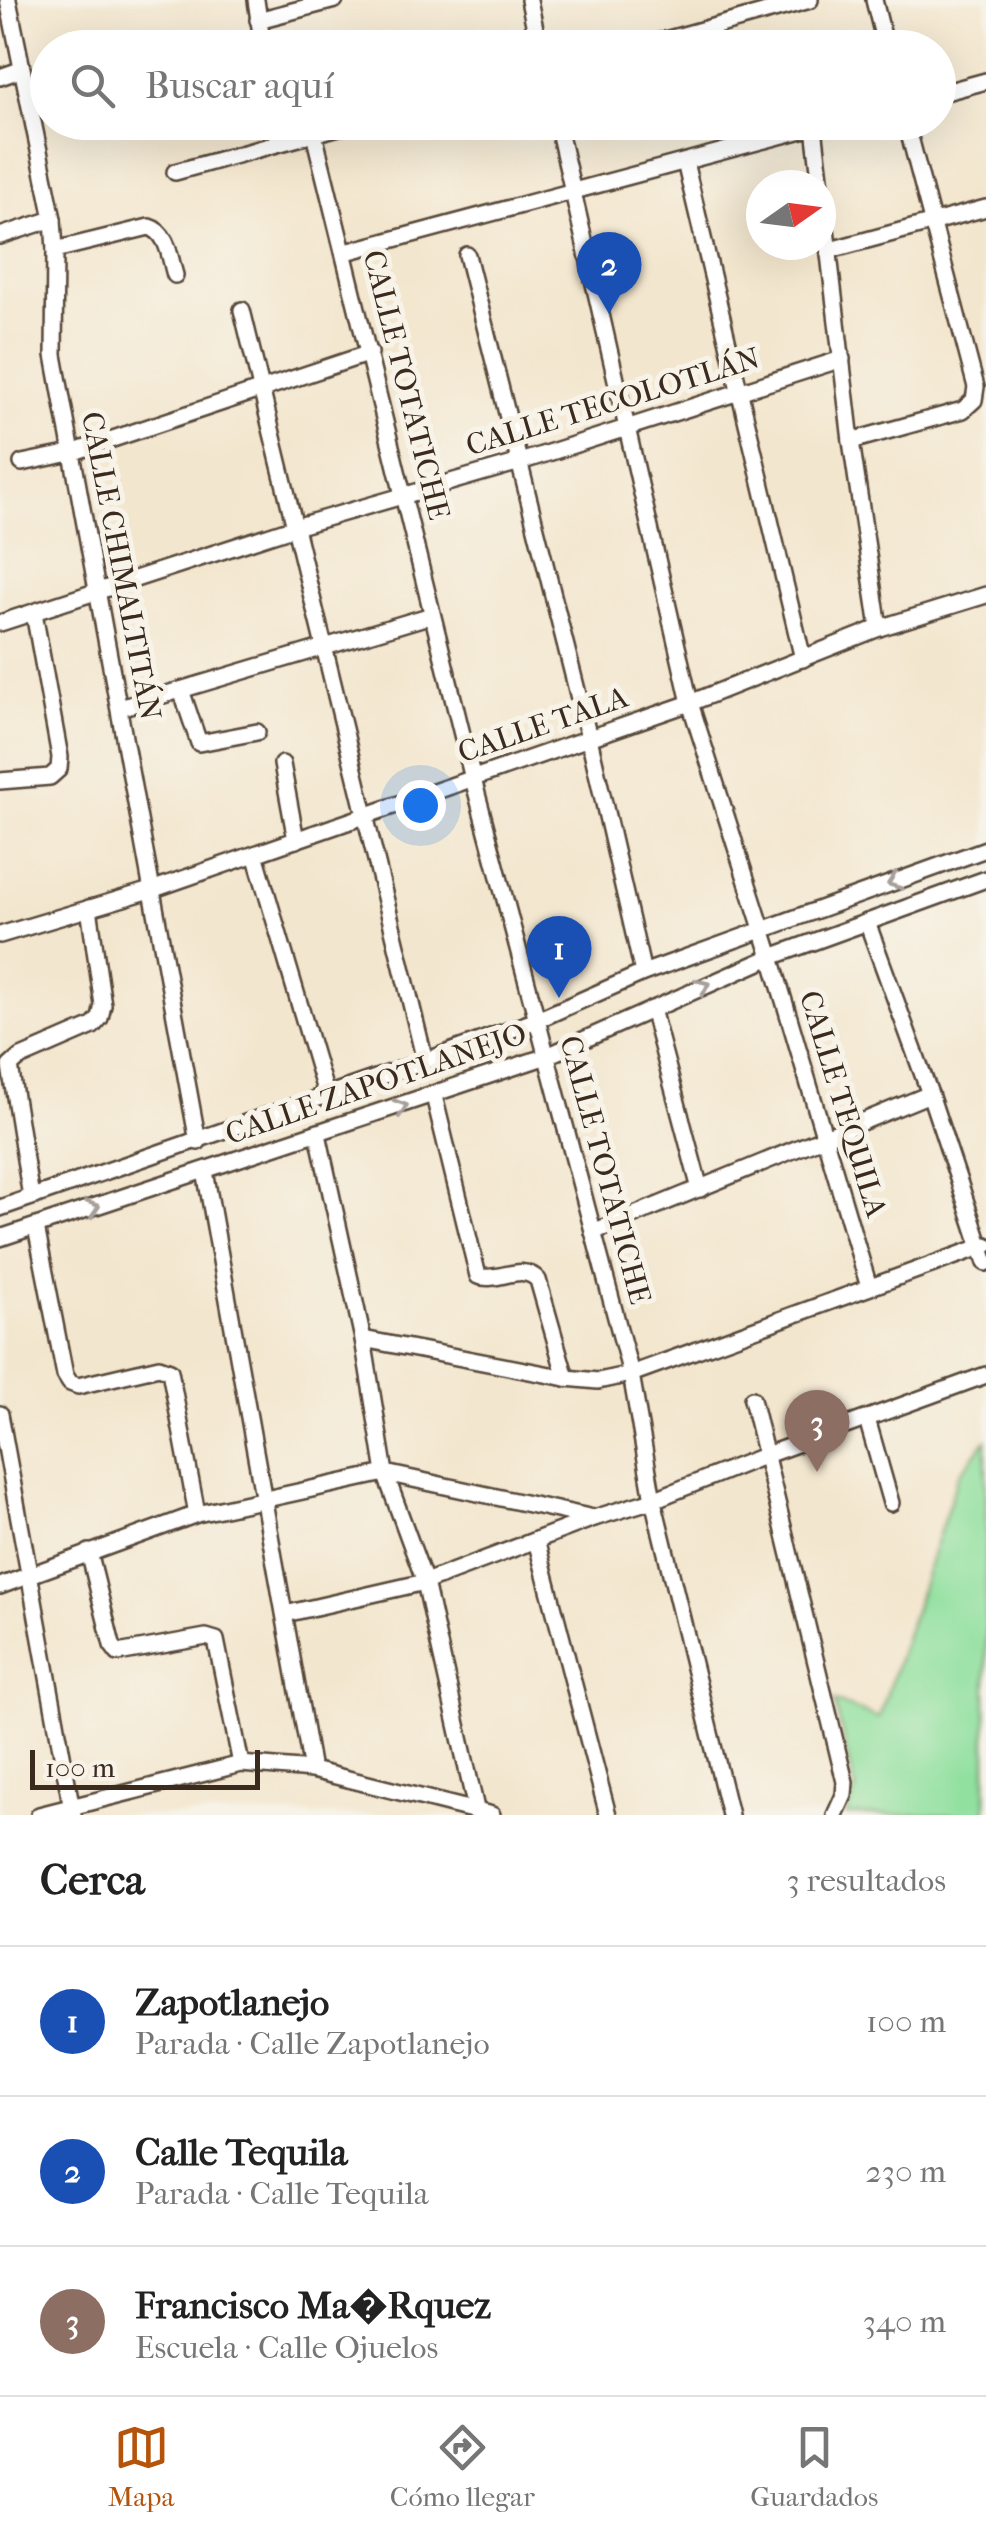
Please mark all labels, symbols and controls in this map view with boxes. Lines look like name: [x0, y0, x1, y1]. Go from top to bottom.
search box: [30, 30, 956, 140]
icon: search: [65, 58, 120, 113]
text: Buscar aquí: [145, 63, 334, 108]
north arrow: [746, 170, 836, 260]
pin: 2: [576, 232, 642, 314]
street label: CALLE TOTATICHE: [356, 247, 456, 523]
street label: CALLE TECOLOTLÁN: [462, 341, 764, 463]
street label: CALLE CHIMALTITÁN: [74, 409, 168, 723]
street label: CALLE TALA: [453, 679, 633, 770]
your location: [395, 780, 446, 831]
one-way arrow: [887, 870, 904, 891]
pin: 1: [526, 916, 592, 998]
one-way arrow: [693, 978, 711, 998]
street label: CALLE TEQUILA: [792, 987, 894, 1222]
street label: CALLE ZAPOTLANEJO: [221, 1016, 531, 1152]
street label: CALLE TOTATICHE: [552, 1032, 658, 1308]
one-way arrow: [392, 1098, 409, 1118]
one-way arrow: [83, 1199, 100, 1219]
pin: 3: [784, 1390, 850, 1472]
scale bar: [30, 1745, 260, 1790]
text: 100 m: [45, 1751, 115, 1784]
text: Cerca: [40, 1856, 145, 1905]
text: 3 resultados: [787, 1862, 946, 1899]
text: Zapotlanejo: [135, 1980, 329, 2025]
text: 1: [67, 2003, 78, 2040]
text: 100 m: [866, 2003, 946, 2040]
text: Parada · Calle Zapotlanejo: [135, 2025, 490, 2062]
text: Calle Tequila: [135, 2130, 348, 2175]
text: 2: [64, 2153, 81, 2190]
text: 230 m: [865, 2153, 946, 2190]
text: Parada · Calle Tequila: [135, 2175, 429, 2212]
text: Francisco Ma�Rquez: [135, 2283, 491, 2328]
text: 3: [66, 2303, 79, 2340]
text: 340 m: [863, 2303, 946, 2340]
text: Escuela · Calle Ojuelos: [135, 2329, 438, 2366]
tab: Mapa: [108, 2420, 174, 2513]
tab: Cómo llegar: [390, 2420, 535, 2513]
tab: Guardados: [750, 2420, 878, 2513]

